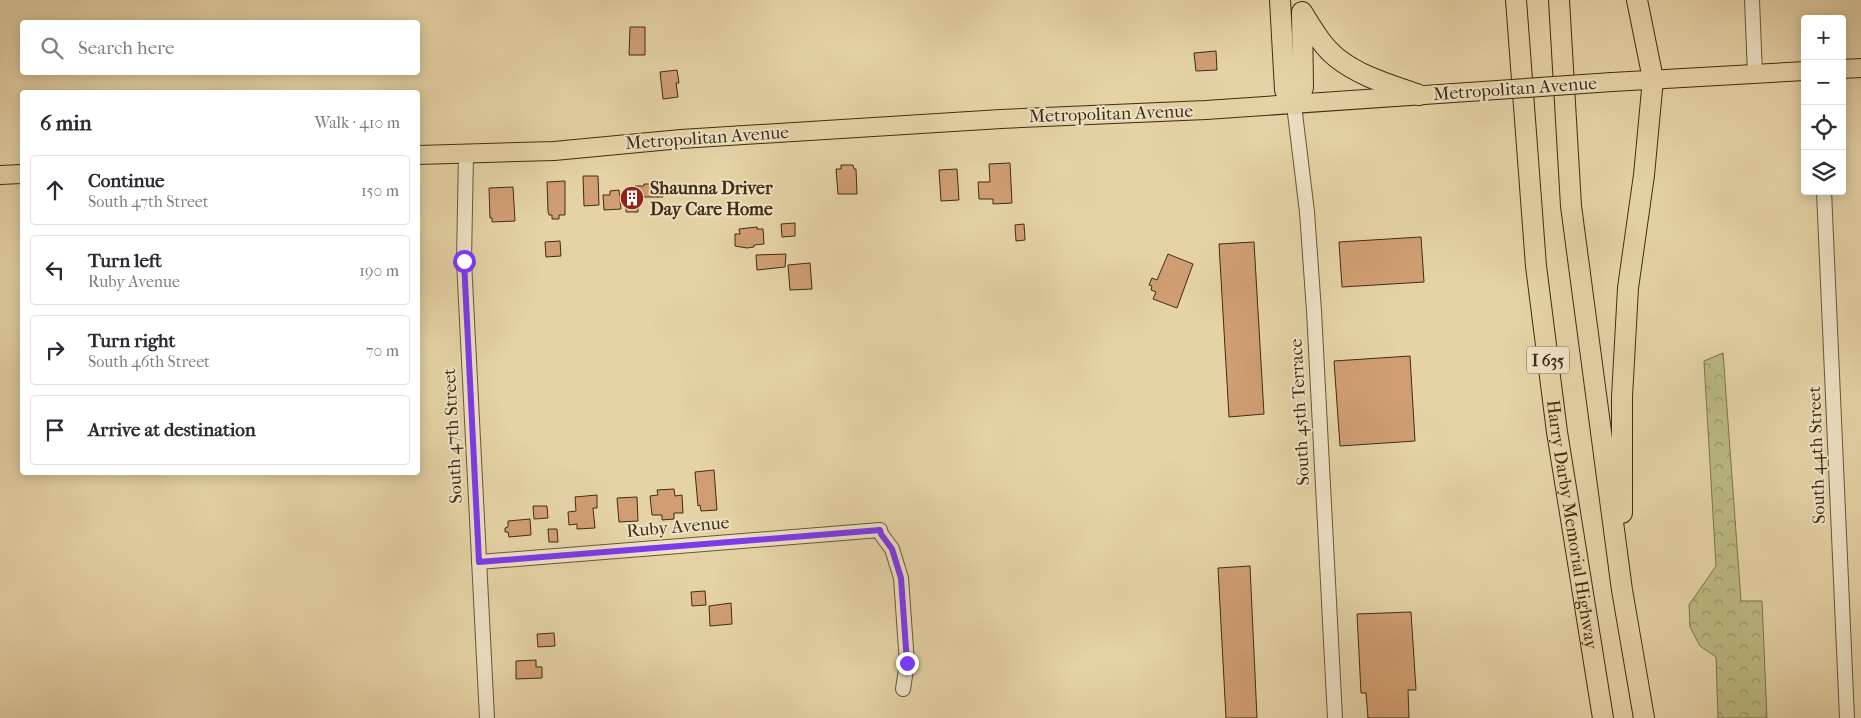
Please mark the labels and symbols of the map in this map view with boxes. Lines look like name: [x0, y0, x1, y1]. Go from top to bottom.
street label: Metropolitan Avenue: [1432, 73, 1598, 105]
street label: Metropolitan Avenue: [1029, 101, 1194, 127]
street label: Metropolitan Avenue: [624, 122, 790, 154]
place label: Shaunna Driver Day Care Home: [650, 178, 773, 220]
building icon: Shaunna Driver Day Care Home: [619, 185, 645, 211]
route start: [453, 250, 476, 273]
street label: South 45th Terrace: [1286, 338, 1314, 486]
road number: I 635: [1527, 346, 1569, 374]
street label: South 47th Street: [439, 367, 467, 504]
street label: South 44th Street: [1804, 385, 1830, 524]
street label: Harry Darby Memorial Highway: [1543, 399, 1603, 652]
street label: Ruby Avenue: [626, 512, 730, 542]
route end: [896, 652, 919, 675]

